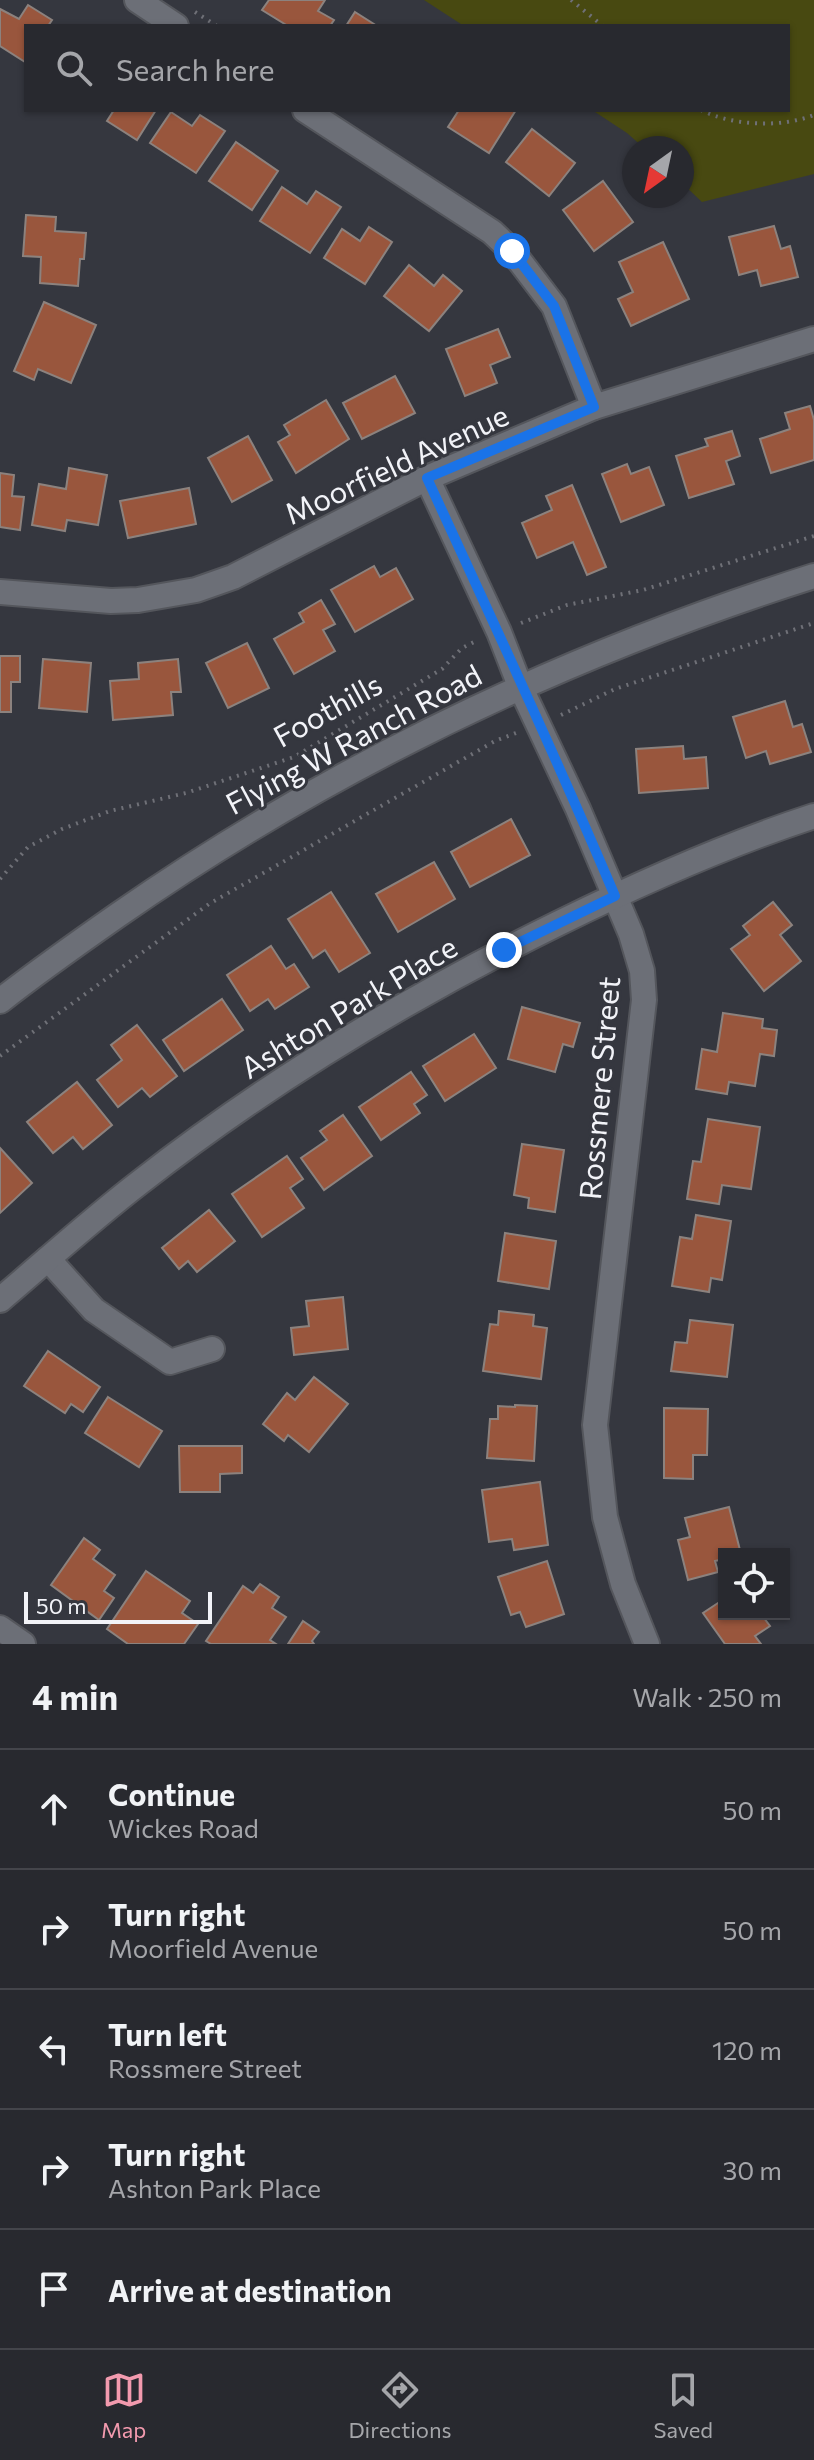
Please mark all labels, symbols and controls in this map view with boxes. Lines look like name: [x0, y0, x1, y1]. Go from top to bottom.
search box: [24, 24, 790, 112]
icon: search: [52, 46, 96, 90]
text: Search here: [116, 50, 275, 87]
north arrow: [622, 136, 694, 208]
route start: [494, 233, 530, 269]
street label: Moorfield Avenue: [278, 395, 514, 531]
street label: Flying W Ranch Road: [219, 655, 487, 821]
street label: Foothills: [266, 664, 388, 754]
street label: Ashton Park Place: [233, 927, 463, 1085]
route end: [486, 932, 522, 968]
street label: Rossmere Street: [570, 975, 626, 1201]
map controls: [718, 1548, 790, 1620]
button: locate: [718, 1548, 790, 1620]
scale bar: [24, 1588, 212, 1624]
text: 50 m: [36, 1592, 86, 1619]
text: 4 min: [32, 1675, 118, 1717]
text: Walk · 250 m: [632, 1681, 782, 1712]
text: Continue: [108, 1775, 235, 1812]
icon: ahead: [32, 1787, 76, 1831]
text: 50 m: [722, 1794, 782, 1825]
text: Wickes Road: [108, 1812, 259, 1843]
text: Turn right: [108, 1895, 245, 1932]
icon: right: [32, 1907, 76, 1951]
text: 50 m: [722, 1914, 782, 1945]
text: Moorfield Avenue: [108, 1932, 318, 1963]
text: Turn left: [108, 2015, 227, 2052]
icon: left: [32, 2027, 76, 2071]
text: 120 m: [712, 2034, 782, 2065]
text: Rossmere Street: [108, 2052, 302, 2083]
text: Turn right: [108, 2135, 245, 2172]
icon: right: [32, 2147, 76, 2191]
text: 30 m: [723, 2154, 782, 2185]
text: Ashton Park Place: [108, 2172, 321, 2203]
icon: arrive: [32, 2267, 76, 2311]
text: Arrive at destination: [108, 2271, 392, 2308]
tab: Map: [101, 2368, 146, 2443]
tab: Directions: [348, 2368, 452, 2443]
tab: Saved: [654, 2368, 713, 2443]

